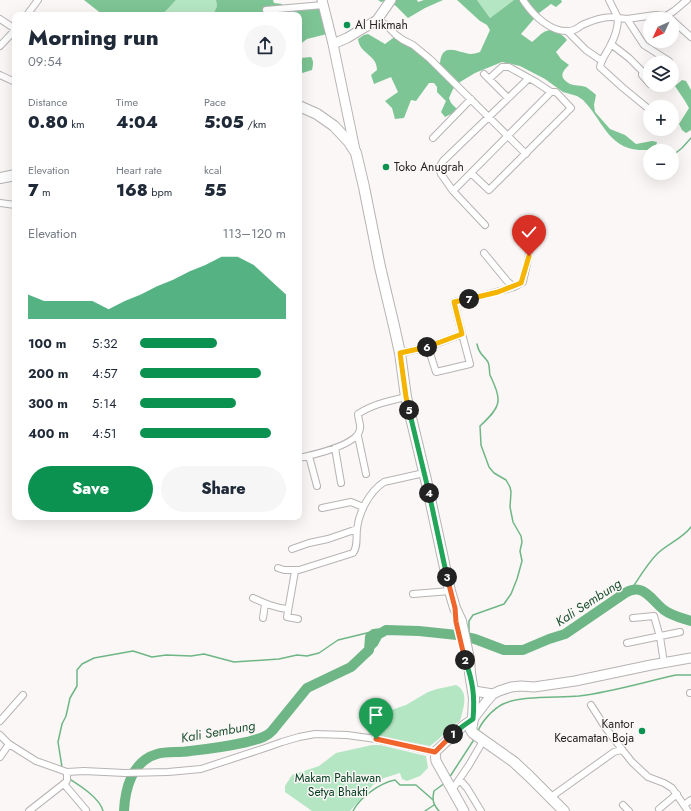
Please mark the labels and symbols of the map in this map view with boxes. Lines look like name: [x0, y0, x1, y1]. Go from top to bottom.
north arrow: [643, 12, 679, 48]
place label: Al Hikmah: [355, 16, 408, 34]
marker: Al Hikmah: [342, 20, 352, 30]
place label: Toko Anugrah: [394, 158, 464, 176]
marker: Toko Anugrah: [381, 162, 391, 172]
pin: [512, 215, 546, 256]
pin: 7: [459, 289, 479, 309]
pin: 6: [417, 337, 437, 357]
pin: 5: [399, 400, 419, 420]
pin: 4: [419, 483, 439, 503]
pin: 3: [437, 567, 457, 587]
water label: Kali Sembung: [552, 574, 625, 631]
pin: 2: [455, 650, 475, 670]
pin: [359, 698, 393, 739]
place label: Kantor Kecamatan Boja: [554, 715, 635, 747]
water label: Kali Sembung: [179, 716, 257, 747]
pin: 1: [443, 724, 463, 744]
marker: Kantor Kecamatan Boja: [637, 726, 647, 736]
park label: Makam Pahlawan Setya Bhakti: [295, 769, 381, 801]

